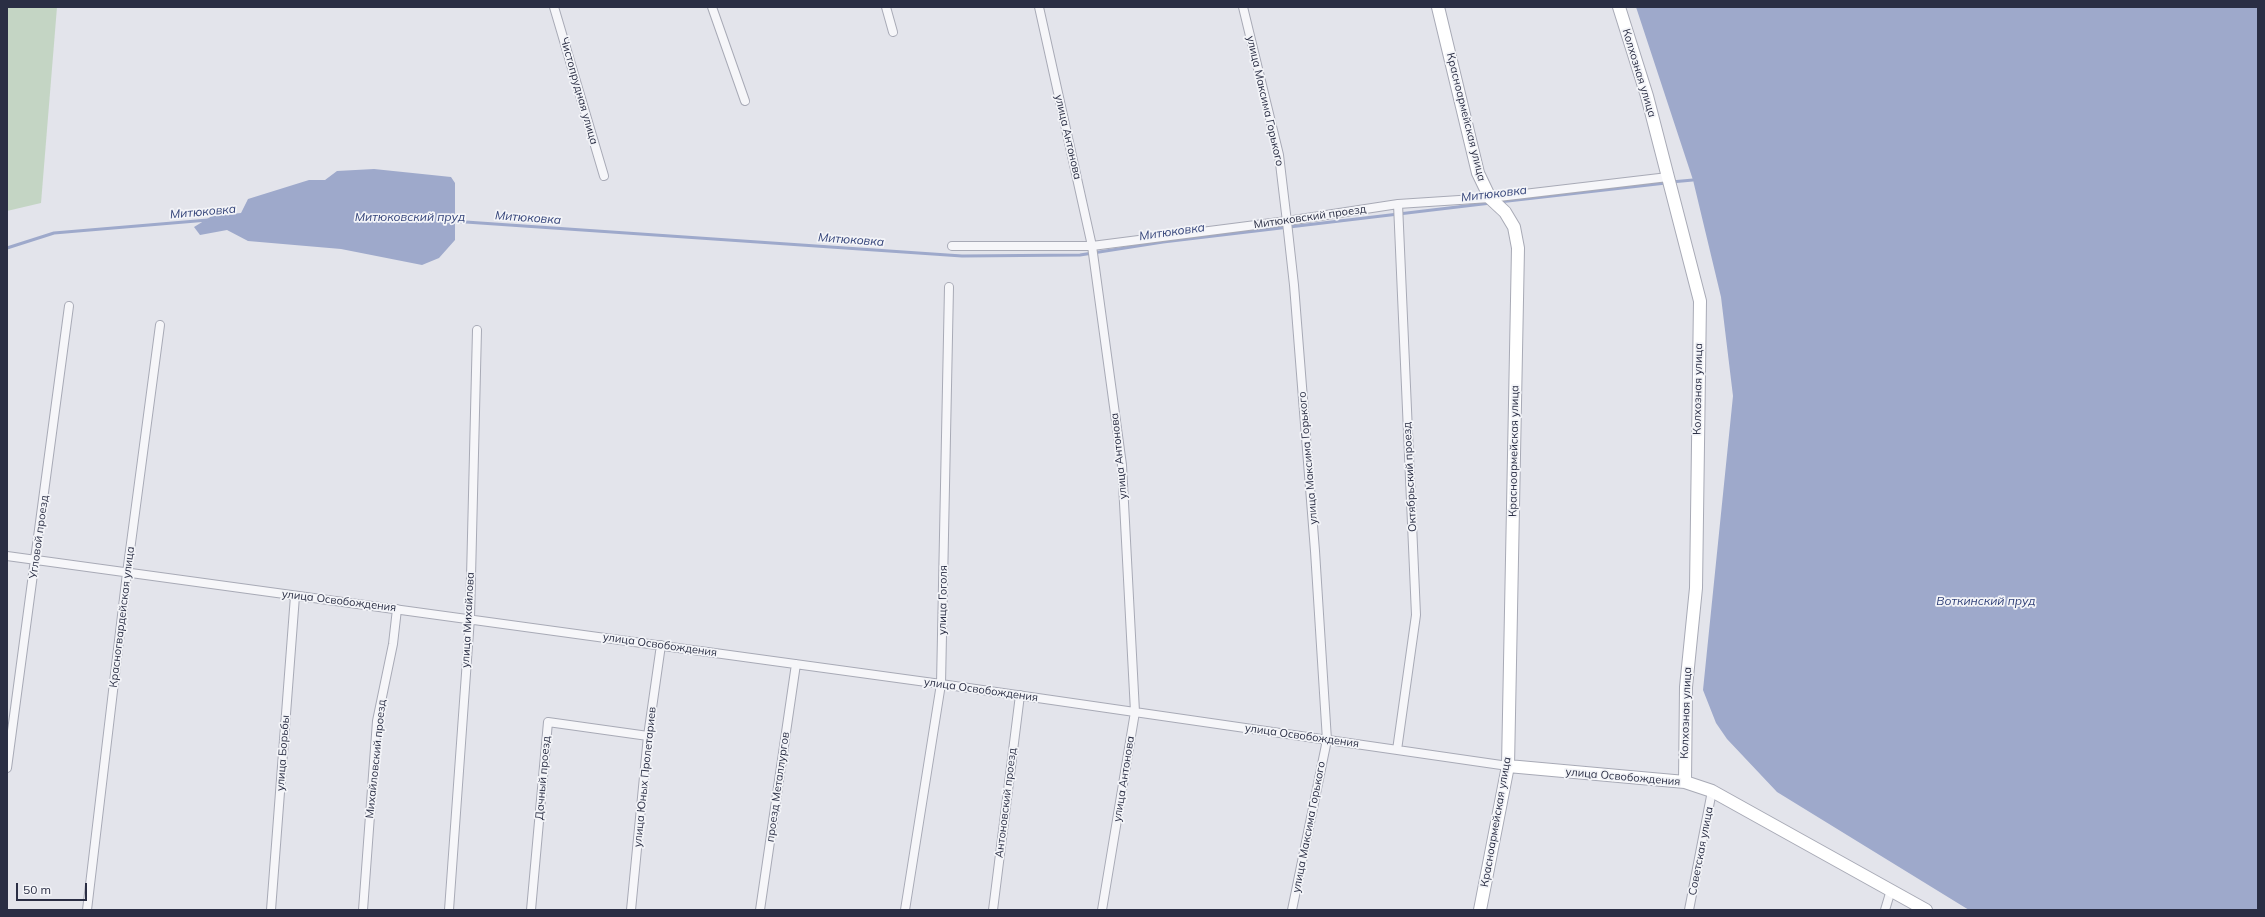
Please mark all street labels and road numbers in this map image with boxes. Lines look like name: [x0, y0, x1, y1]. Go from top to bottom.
street label: Колхозная улица: [1619, 27, 1659, 119]
street label: улица Максима Горького: [1244, 34, 1286, 168]
street label: Чистопрудная улица: [557, 36, 601, 146]
street label: Красноармейская улица: [1444, 51, 1488, 183]
street label: улица Антонова: [1052, 93, 1084, 181]
street label: Митюковский проезд: [1253, 203, 1367, 231]
street label: Колхозная улица: [1691, 343, 1705, 435]
street label: Красноармейская улица: [1506, 385, 1522, 517]
street label: улица Максима Горького: [1296, 391, 1320, 525]
street label: улица Антонова: [1108, 412, 1130, 500]
street label: Октябрьский проезд: [1401, 422, 1419, 532]
street label: Угловой проезд: [27, 494, 51, 580]
street label: Красногвардейская улица: [107, 546, 137, 688]
street label: улица Гоголя: [936, 565, 950, 635]
street label: улица Михайлова: [459, 572, 477, 668]
street label: улица Освобождения: [281, 587, 397, 615]
street label: улица Освобождения: [602, 630, 718, 660]
street label: Колхозная улица: [1678, 667, 1694, 759]
street label: улица Освобождения: [923, 675, 1039, 705]
street label: Михайловский проезд: [363, 699, 389, 819]
street label: улица Юных Пролетариев: [631, 706, 659, 848]
street label: улица Борьбы: [274, 715, 292, 791]
street label: улица Освобождения: [1244, 721, 1360, 751]
street label: проезд Металлургов: [764, 731, 792, 843]
street label: улица Антонова: [1111, 735, 1137, 823]
street label: Дачный проезд: [533, 736, 553, 820]
street label: Антоновский проезд: [993, 747, 1019, 859]
street label: Красноармейская улица: [1478, 756, 1514, 888]
street label: улица Максима Горького: [1290, 760, 1328, 894]
street label: улица Освобождения: [1565, 765, 1681, 789]
street label: Советская улица: [1686, 805, 1716, 897]

